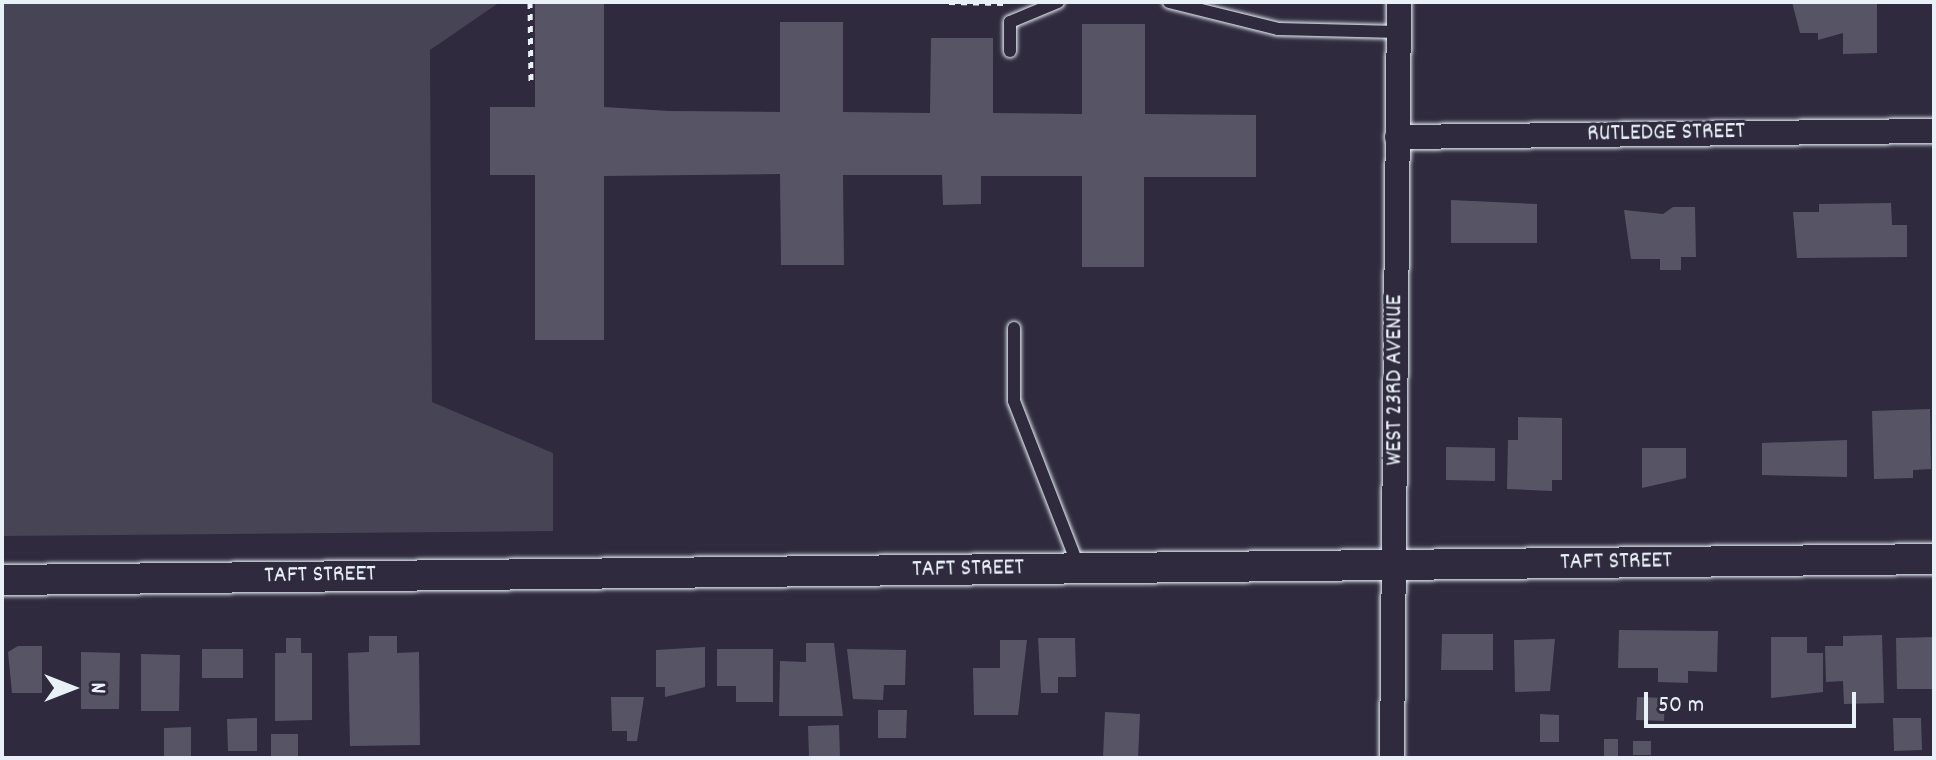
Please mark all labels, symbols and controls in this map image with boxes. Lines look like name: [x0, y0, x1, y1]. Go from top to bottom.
street label: RUTLEDGE STREET: [1587, 118, 1745, 150]
street label: WEST 23RD AVENUE: [1382, 295, 1410, 465]
street label: TAFT STREET: [1560, 548, 1672, 578]
street label: TAFT STREET: [912, 555, 1024, 585]
street label: TAFT STREET: [264, 561, 376, 591]
north arrow: [32, 648, 112, 728]
scale bar: [1648, 676, 1860, 726]
text: N: [81, 683, 112, 693]
text: 50 m: [1658, 689, 1704, 723]

